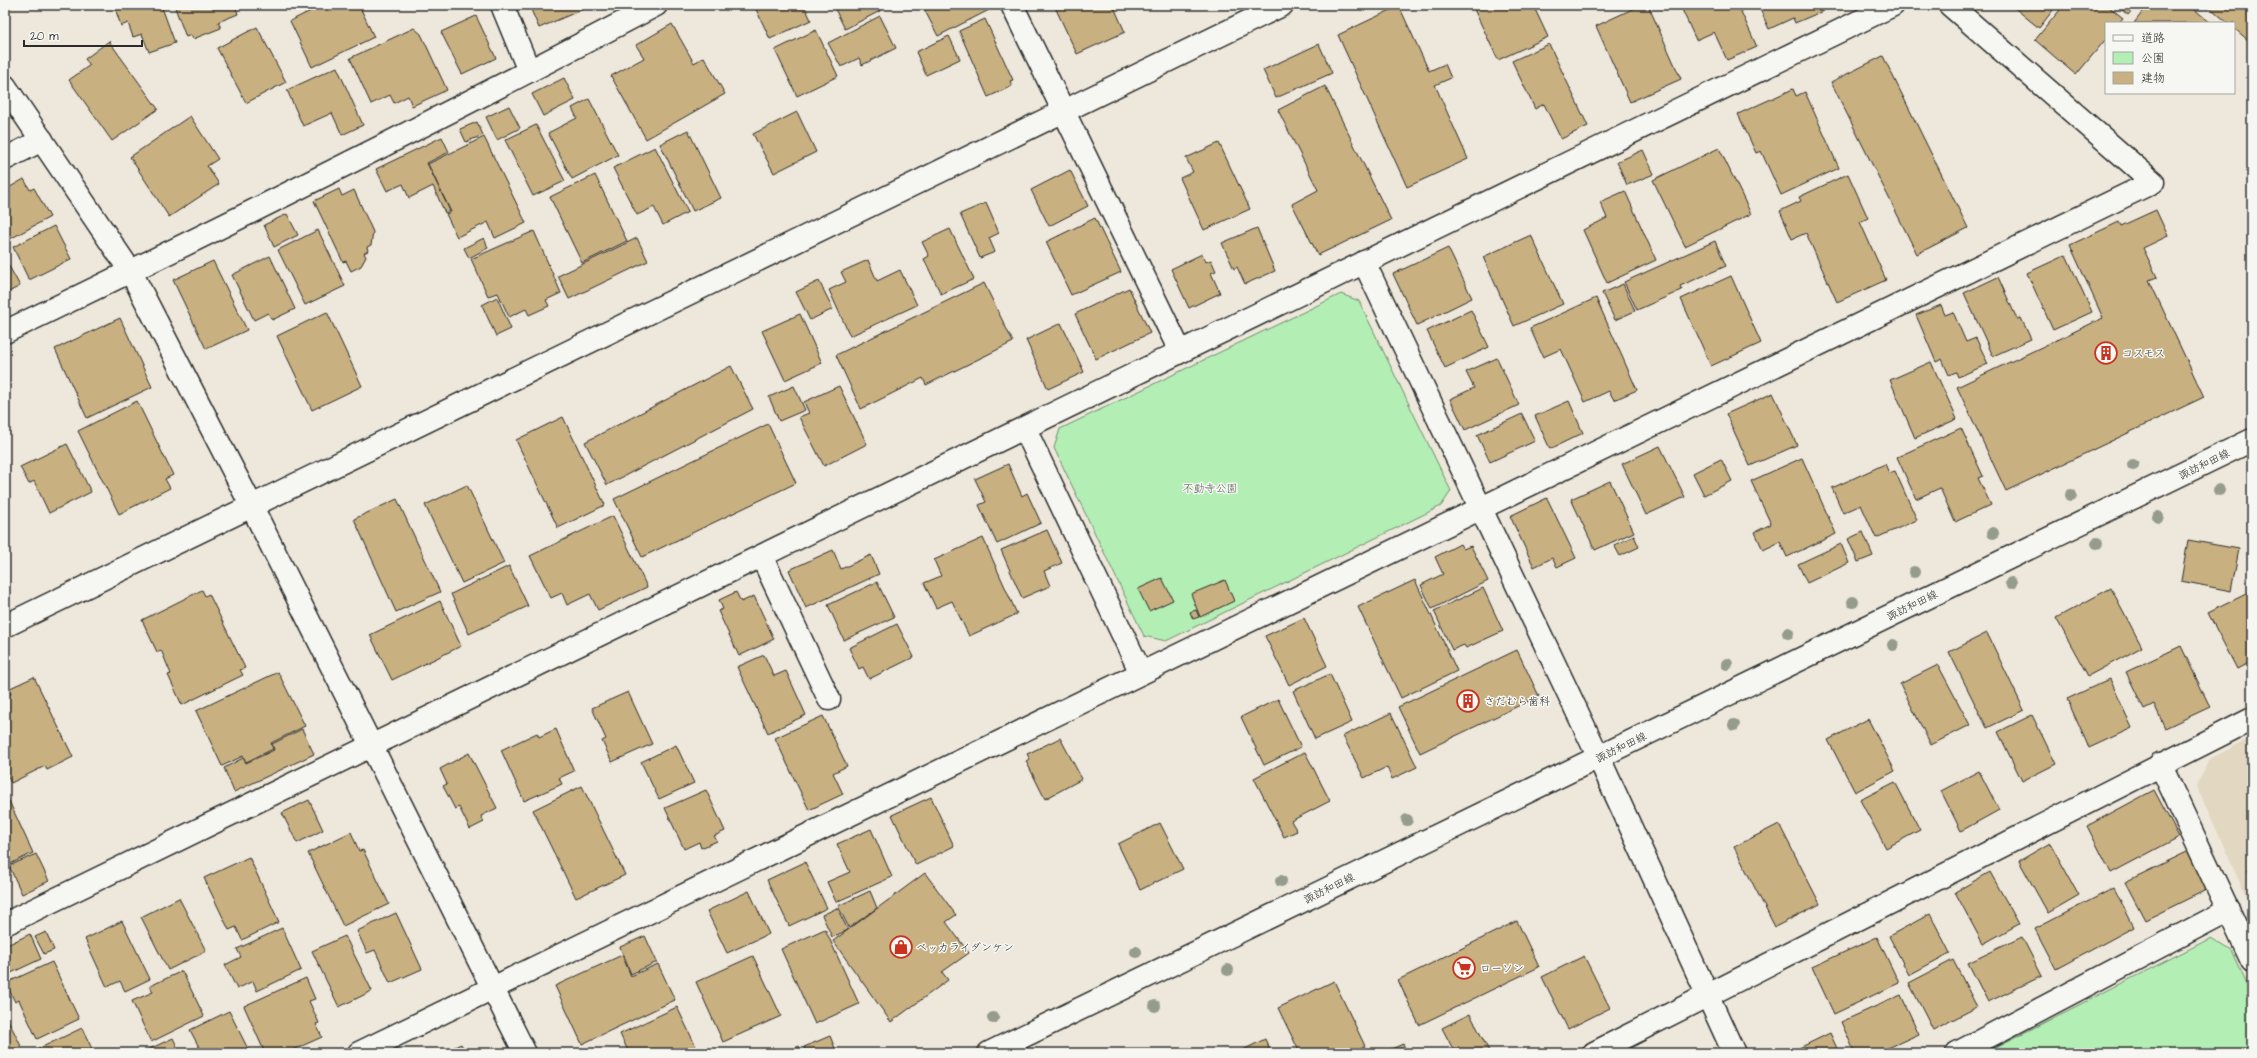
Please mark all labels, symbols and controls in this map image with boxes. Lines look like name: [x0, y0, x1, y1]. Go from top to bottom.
scale bar: [24, 22, 142, 48]
legend: [2105, 22, 2235, 94]
text: 20 m: [30, 28, 59, 45]
text: 道路: [2141, 30, 2165, 47]
text: 公園: [2141, 50, 2165, 67]
text: 建物: [2141, 70, 2165, 87]
building icon: コスモス: [2093, 340, 2119, 366]
place label: コスモス: [2122, 346, 2165, 361]
street label: 諏訪和田線: [2176, 446, 2232, 483]
park label: 不動寺公園: [1183, 481, 1238, 496]
street label: 諏訪和田線: [1884, 587, 1940, 624]
building icon: さだむら歯科: [1455, 688, 1481, 714]
place label: さだむら歯科: [1484, 694, 1550, 709]
street label: 諏訪和田線: [1593, 729, 1649, 766]
street label: 諏訪和田線: [1301, 870, 1357, 907]
shop icon: ベッカライダンケン: [888, 934, 914, 960]
place label: ベッカライダンケン: [916, 940, 1014, 955]
supermarket icon: ローソン: [1451, 955, 1477, 981]
place label: ローソン: [1480, 961, 1524, 976]

